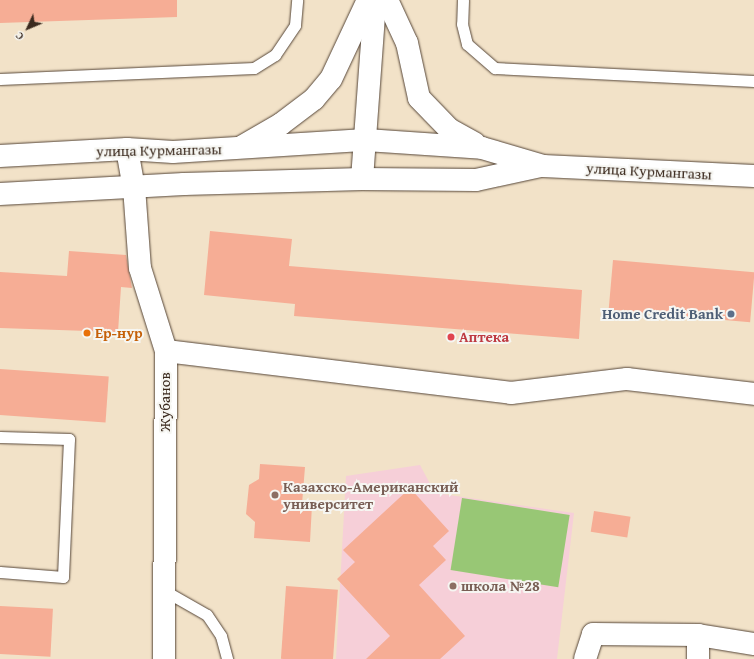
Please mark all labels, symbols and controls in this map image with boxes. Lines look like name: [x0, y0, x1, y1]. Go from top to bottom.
north arrow: [8, 8, 48, 48]
text: С: [11, 29, 27, 44]
street label: улица Курмангазы: [96, 140, 222, 160]
street label: улица Курмангазы: [586, 159, 712, 183]
place label: Home Credit Bank: [602, 305, 723, 323]
marker: Home Credit Bank: [726, 309, 736, 319]
place label: Ер-нур: [95, 324, 143, 342]
marker: Ер-нур: [82, 328, 92, 338]
place label: Аптека: [459, 328, 509, 346]
marker: Аптека: [446, 332, 456, 342]
street label: Жубанов: [156, 372, 174, 432]
place label: Казахско-Американский университет: [283, 477, 458, 512]
marker: Казахско-Американский университет: [270, 490, 280, 500]
place label: школа №28: [461, 577, 540, 595]
marker: школа №28: [448, 581, 458, 591]

